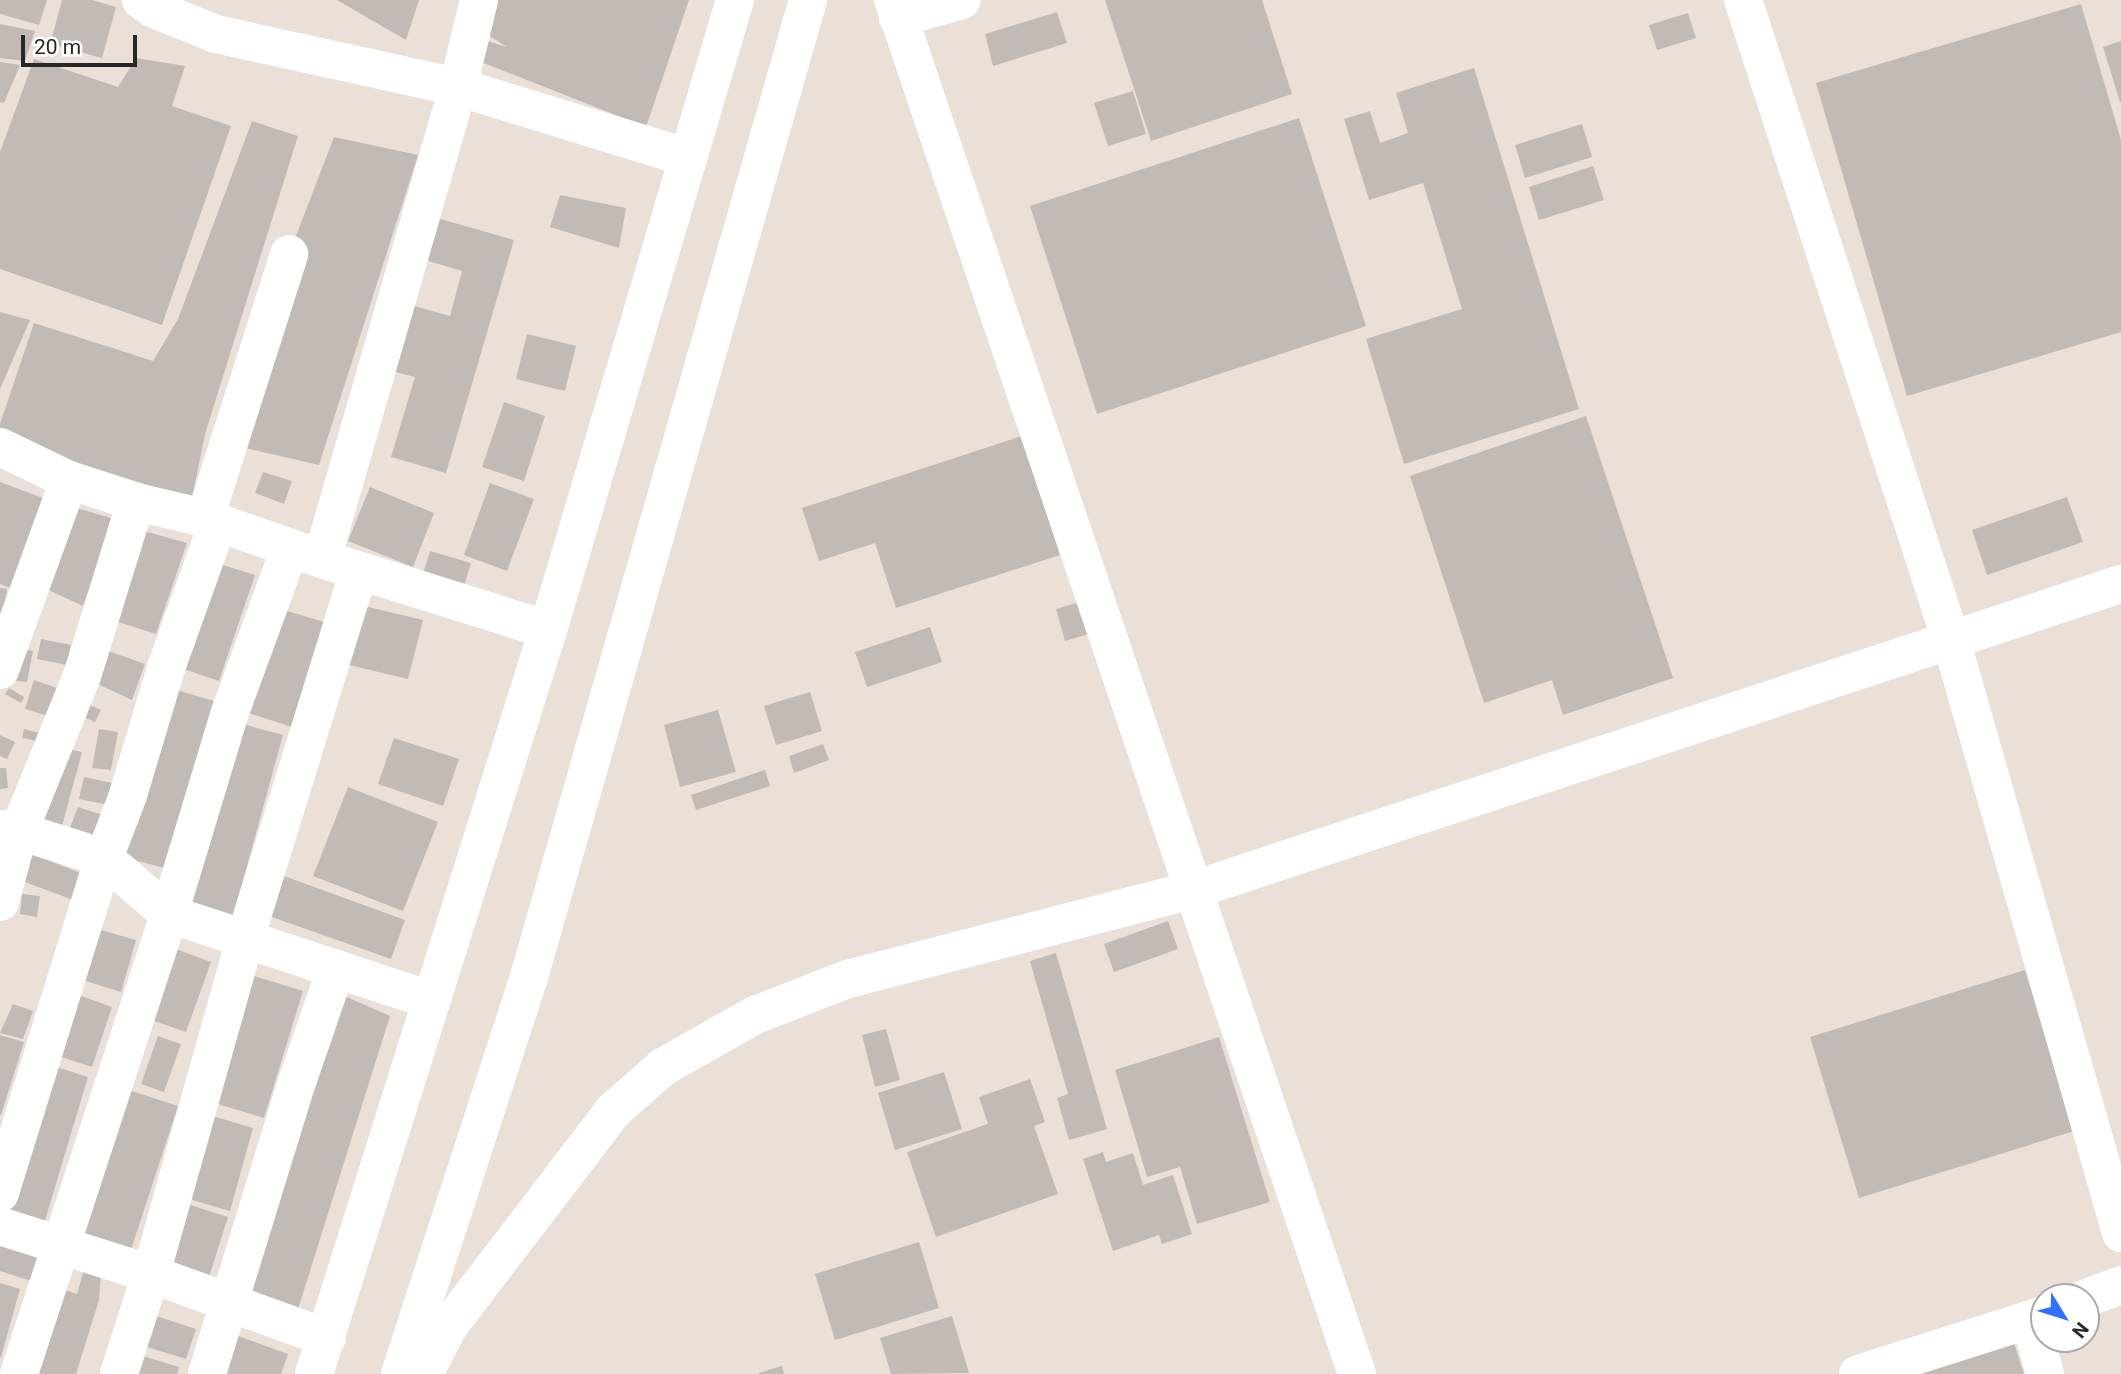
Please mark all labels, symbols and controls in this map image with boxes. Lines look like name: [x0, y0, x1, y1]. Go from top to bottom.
scale bar: [24, 21, 140, 65]
text: 20 m: [34, 35, 81, 59]
north arrow: [2030, 1283, 2100, 1353]
text: N: [2067, 1318, 2094, 1342]

